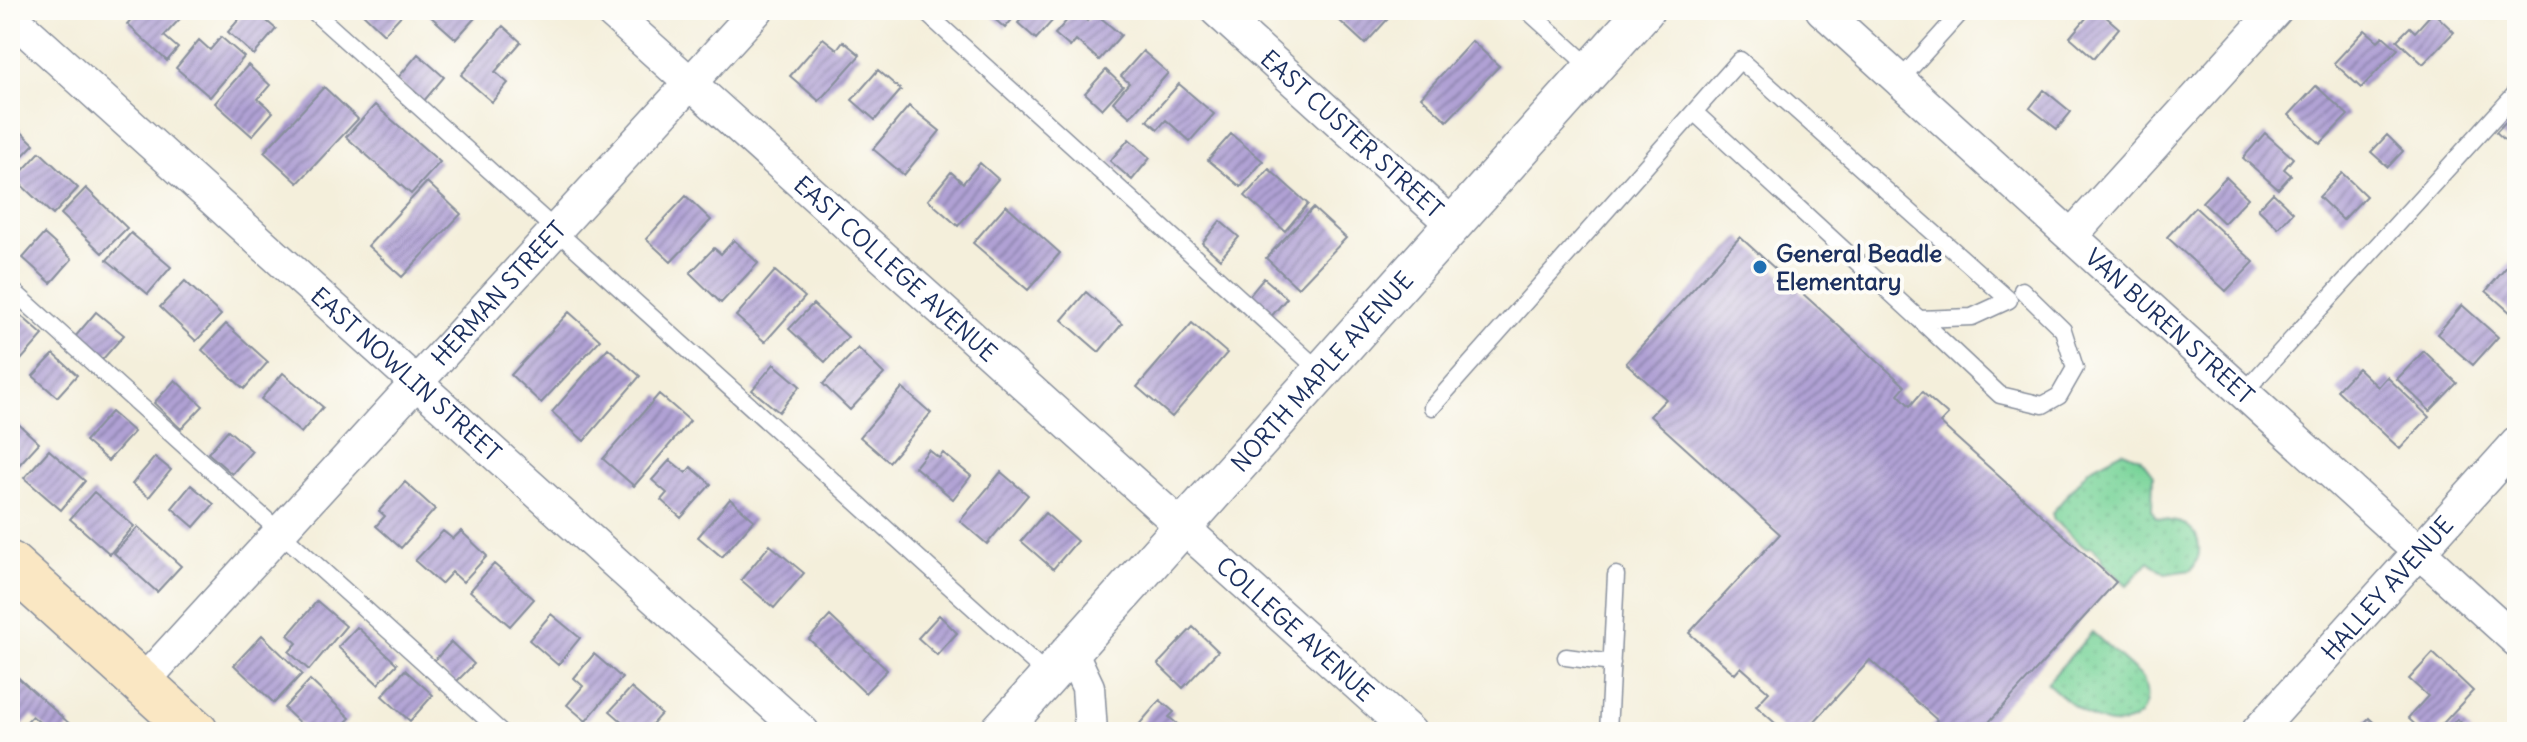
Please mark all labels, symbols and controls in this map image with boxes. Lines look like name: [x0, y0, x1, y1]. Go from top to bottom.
street label: EAST CUSTER STREET: [1255, 43, 1450, 224]
street label: EAST COLLEGE AVENUE: [788, 169, 1003, 368]
street label: HERMAN STREET: [424, 215, 572, 372]
place label: General Beadle Elementary: [1776, 238, 1942, 296]
street label: VAN BUREN STREET: [2079, 242, 2261, 410]
marker: General Beadle Elementary: [1751, 258, 1769, 276]
street label: NORTH MAPLE AVENUE: [1224, 265, 1419, 478]
street label: EAST NOWLIN STREET: [305, 280, 508, 467]
street label: HALLEY AVENUE: [2314, 510, 2459, 666]
street label: COLLEGE AVENUE: [1210, 550, 1380, 707]

